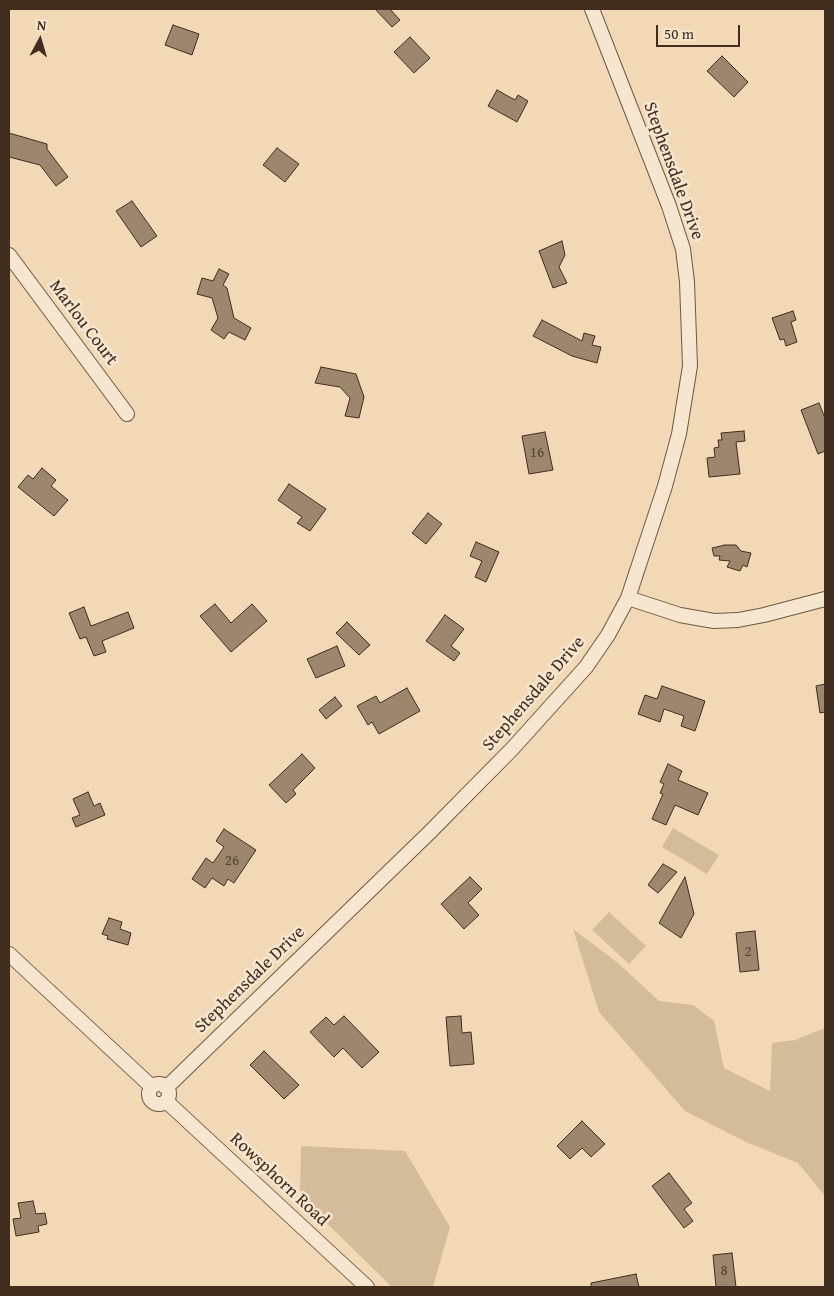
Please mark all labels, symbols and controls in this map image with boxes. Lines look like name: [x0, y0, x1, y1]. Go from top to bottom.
north arrow: [15, 15, 65, 65]
text: N: [36, 15, 47, 36]
scale bar: [659, 15, 743, 47]
text: 50 m: [664, 23, 694, 44]
street label: Stephensdale Drive: [638, 99, 708, 243]
street label: Marlou Court: [44, 276, 122, 370]
house number: 16: [530, 444, 544, 462]
street label: Stephensdale Drive: [478, 632, 590, 756]
house number: 26: [225, 852, 239, 870]
street label: Stephensdale Drive: [190, 922, 310, 1038]
house number: 2: [744, 943, 752, 961]
street label: Rowsphorn Road: [225, 1129, 333, 1231]
house number: 8: [720, 1262, 728, 1280]

